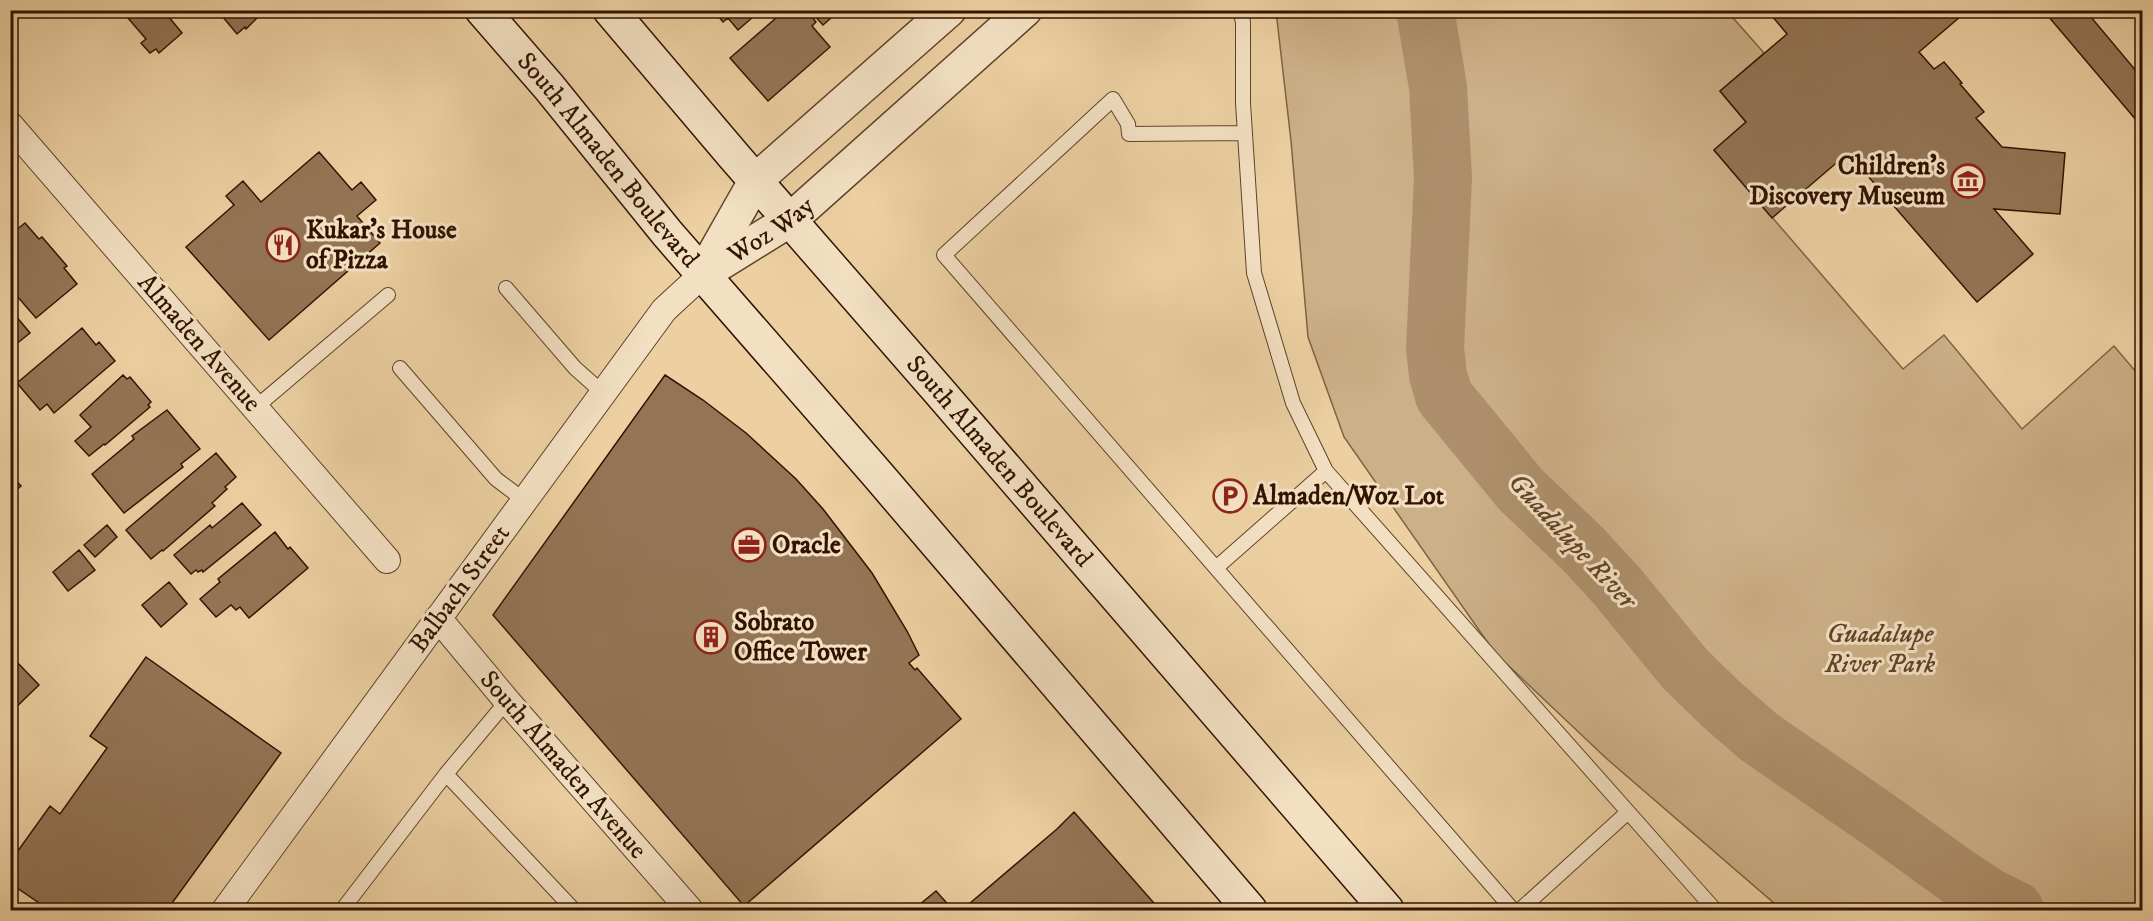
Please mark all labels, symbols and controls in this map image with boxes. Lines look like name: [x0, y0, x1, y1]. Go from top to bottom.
street label: South Almaden Boulevard: [510, 45, 706, 275]
place label: Children’s Discovery Museum: [1749, 150, 1945, 213]
museum icon: Children’s Discovery Museum: [1950, 163, 1986, 199]
street label: Woz Way: [721, 189, 822, 272]
place label: Kukar’s House of Pizza: [306, 214, 457, 277]
restaurant icon: Kukar’s House of Pizza: [265, 227, 301, 263]
street label: Almaden Avenue: [130, 267, 268, 419]
street label: South Almaden Boulevard: [899, 348, 1100, 574]
water label: Guadalupe River: [1500, 466, 1645, 618]
parking icon: Almaden/Woz Lot: [1212, 478, 1248, 514]
place label: Almaden/Woz Lot: [1252, 480, 1445, 513]
street label: Balbach Street: [402, 518, 518, 660]
office icon: Oracle: [731, 527, 767, 563]
place label: Oracle: [772, 529, 841, 562]
place label: Sobrato Office Tower: [734, 606, 867, 669]
park label: Guadalupe River Park: [1824, 618, 1935, 681]
building icon: Sobrato Office Tower: [693, 619, 729, 655]
street label: South Almaden Avenue: [472, 664, 654, 866]

